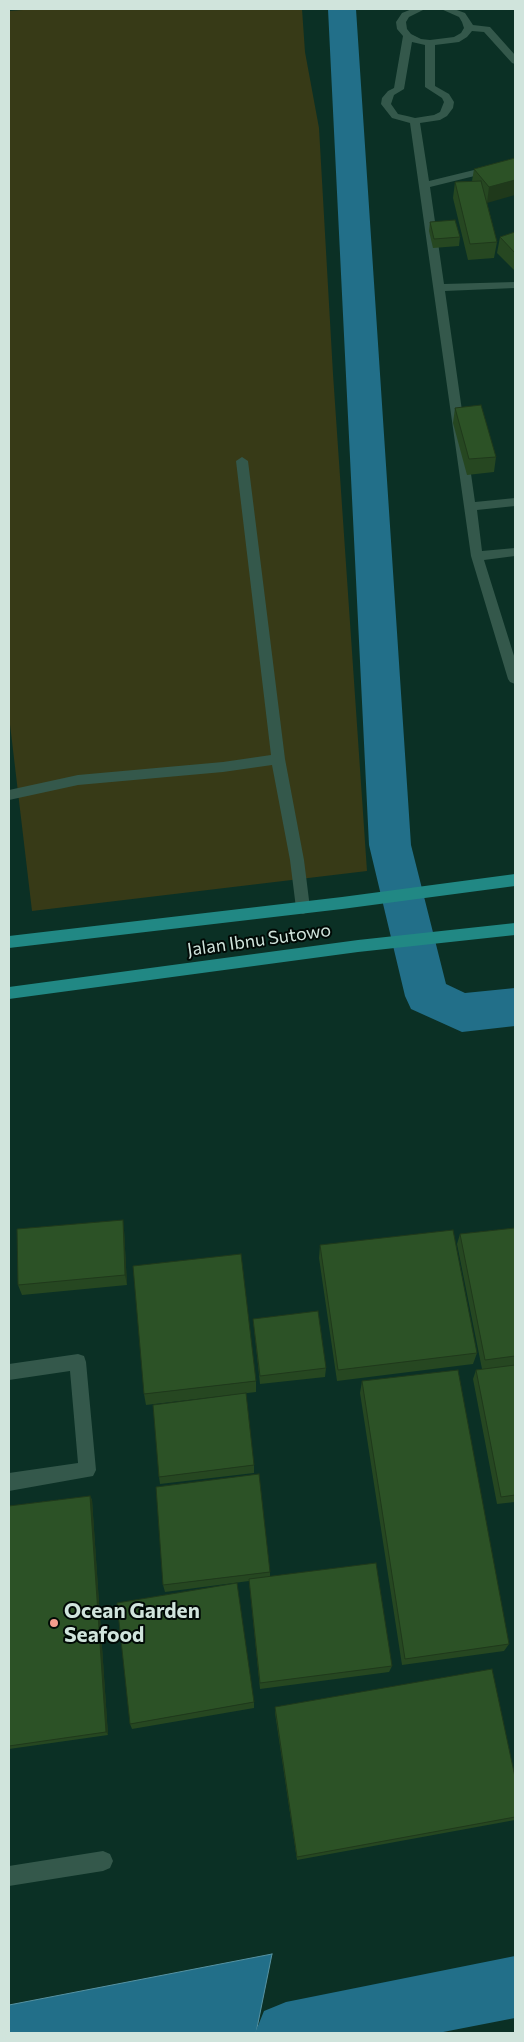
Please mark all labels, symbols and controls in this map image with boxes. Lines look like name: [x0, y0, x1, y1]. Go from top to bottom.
street label: Jalan Ibnu Sutowo: [186, 919, 332, 961]
place label: Ocean Garden Seafood: [64, 1598, 200, 1648]
marker: Ocean Garden Seafood: [48, 1617, 60, 1629]

